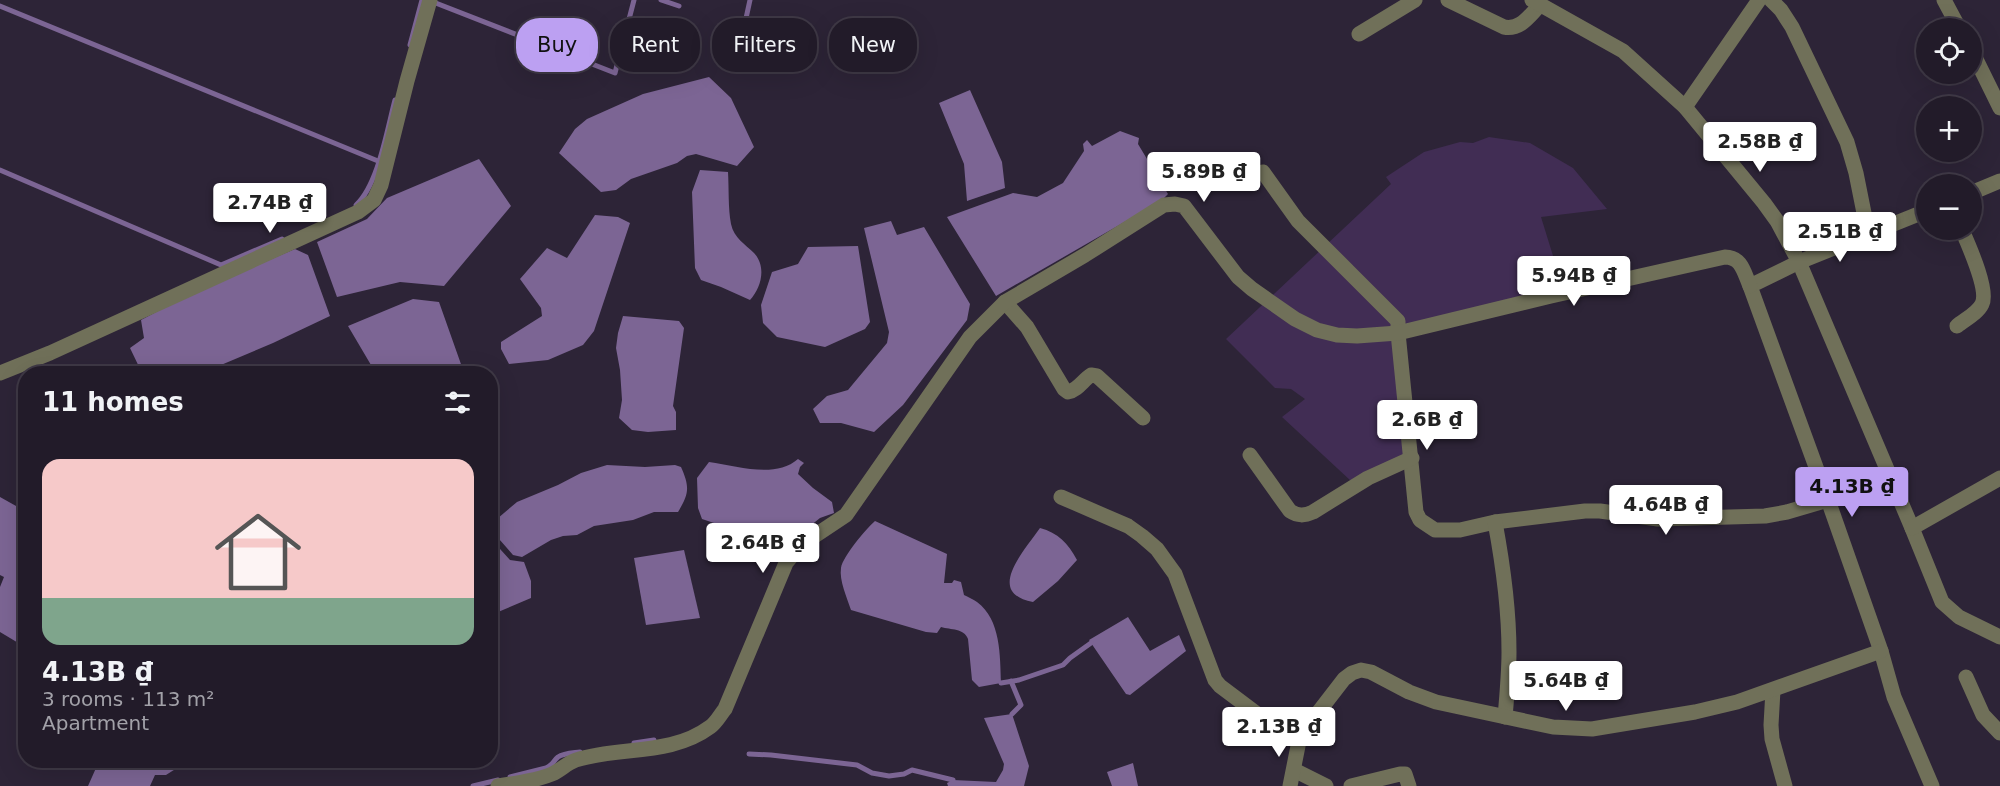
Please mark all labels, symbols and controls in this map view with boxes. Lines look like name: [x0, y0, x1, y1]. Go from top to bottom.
chip: Buy: [516, 18, 598, 72]
chip: Rent: [610, 18, 700, 72]
chip: Filters: [712, 18, 817, 72]
chip: New: [829, 18, 917, 72]
map controls: [1916, 18, 1982, 240]
button: locate: [1916, 18, 1982, 84]
button: +: [1916, 96, 1982, 162]
pin: 2.58B ₫: [1705, 122, 1815, 173]
text: 2.58B ₫: [1717, 129, 1803, 153]
pin: 5.89B ₫: [1149, 152, 1259, 203]
text: 5.89B ₫: [1161, 159, 1247, 183]
button: −: [1916, 174, 1982, 240]
pin: 2.74B ₫: [215, 183, 325, 234]
text: 2.74B ₫: [227, 190, 313, 214]
pin: 2.51B ₫: [1785, 212, 1895, 263]
text: 2.51B ₫: [1797, 219, 1883, 243]
pin: 5.94B ₫: [1519, 256, 1629, 307]
text: 5.94B ₫: [1531, 263, 1617, 287]
icon: filters: [441, 386, 474, 419]
text: 11 homes: [42, 387, 184, 417]
pin: 2.6B ₫: [1378, 400, 1476, 451]
text: 2.6B ₫: [1391, 407, 1463, 431]
pin: 4.13B ₫: [1797, 467, 1907, 518]
text: 4.13B ₫: [1809, 474, 1895, 498]
pin: 4.64B ₫: [1611, 485, 1721, 536]
text: 4.64B ₫: [1623, 492, 1709, 516]
icon: home: [204, 498, 312, 606]
pin: 2.64B ₫: [708, 523, 818, 574]
text: 2.64B ₫: [720, 530, 806, 554]
text: 4.13B ₫: [42, 657, 153, 687]
pin: 5.64B ₫: [1511, 661, 1621, 712]
text: 5.64B ₫: [1523, 668, 1609, 692]
text: 3 rooms · 113 m²: [42, 687, 214, 711]
pin: 2.13B ₫: [1224, 707, 1334, 758]
text: Apartment: [42, 711, 149, 735]
text: 2.13B ₫: [1236, 714, 1322, 738]

